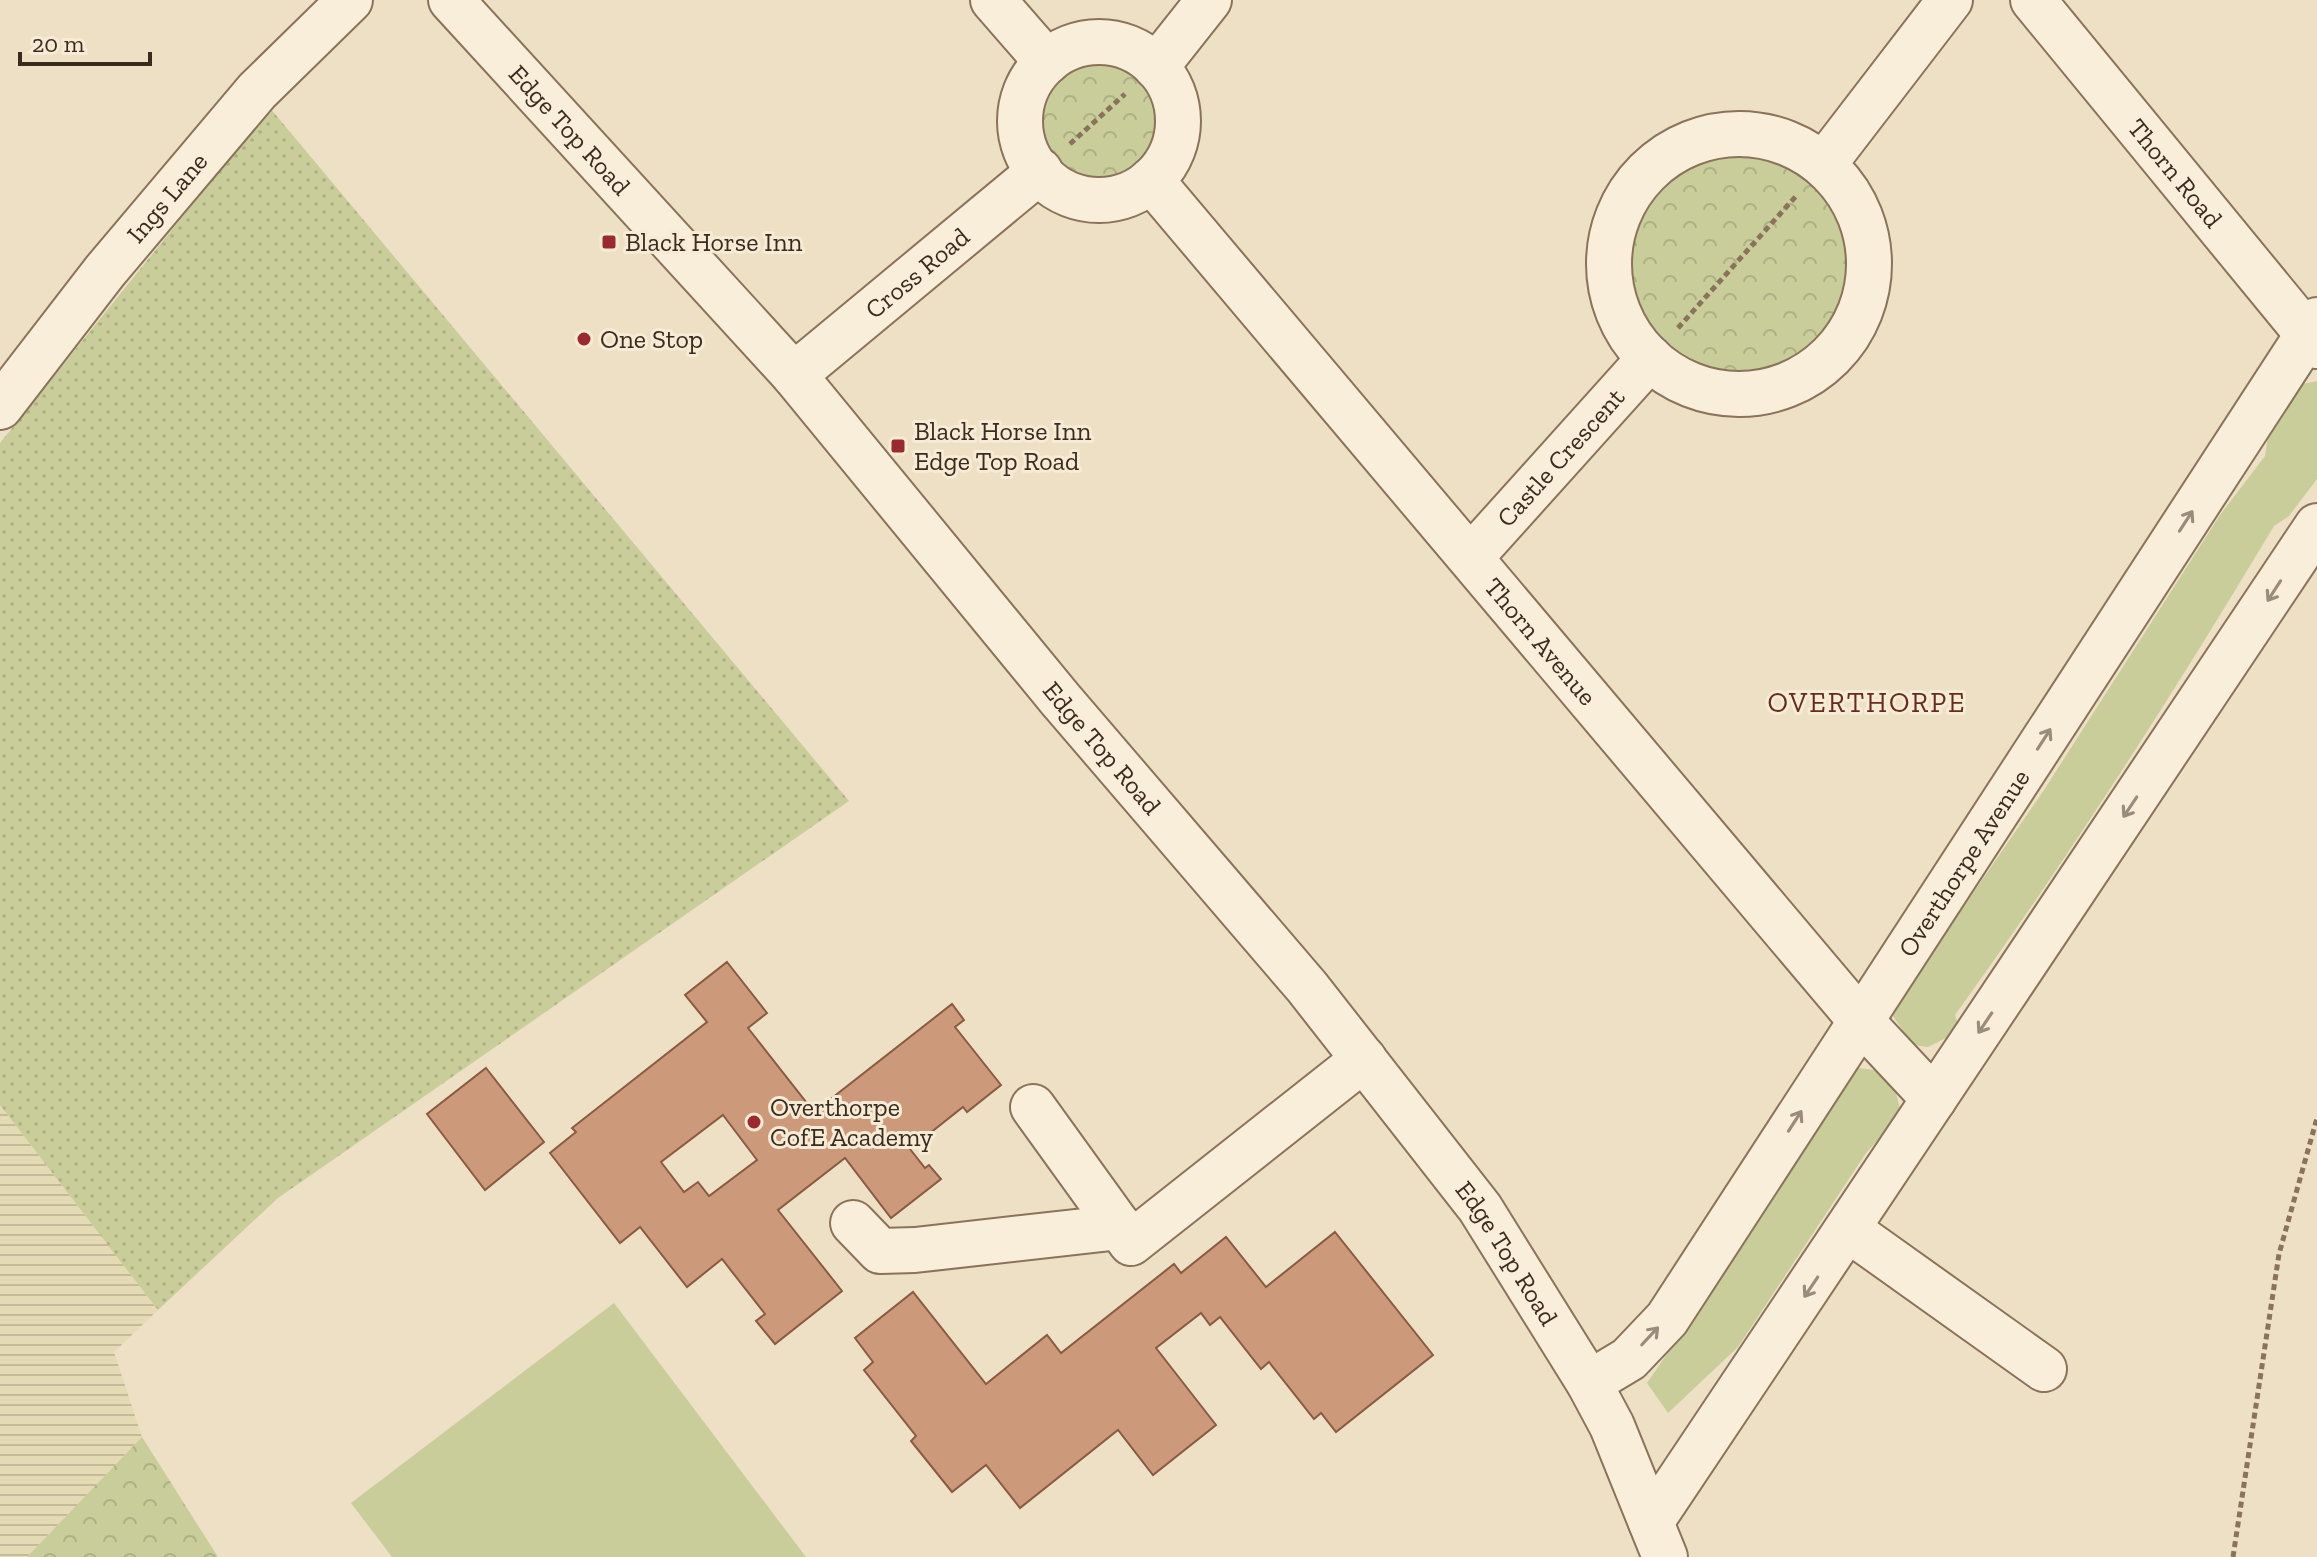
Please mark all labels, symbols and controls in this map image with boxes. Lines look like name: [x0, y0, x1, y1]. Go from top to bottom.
scale bar: [20, 16, 150, 66]
text: 20 m: [32, 29, 85, 58]
street label: Edge Top Road: [502, 58, 637, 202]
street label: Thorn Road: [2121, 112, 2229, 234]
street label: Ings Lane: [120, 146, 214, 249]
street label: Cross Road: [859, 220, 976, 325]
place label: Black Horse Inn: [625, 226, 803, 258]
marker: Black Horse Inn: [600, 233, 618, 251]
place label: One Stop: [600, 323, 703, 355]
marker: One Stop: [575, 330, 593, 348]
street label: Castle Crescent: [1490, 381, 1631, 533]
place label: Black Horse Inn Edge Top Road: [914, 415, 1092, 477]
marker: Black Horse Inn Edge Top Road: [889, 437, 907, 455]
one-way arrow: [2178, 510, 2194, 533]
street label: Thorn Avenue: [1478, 571, 1604, 712]
one-way arrow: [2266, 579, 2282, 602]
street label: Edge Top Road: [1036, 675, 1168, 821]
district label: OVERTHORPE: [1767, 686, 1967, 719]
one-way arrow: [2036, 728, 2052, 751]
street label: Overthorpe Avenue: [1891, 763, 2037, 963]
one-way arrow: [2122, 796, 2138, 818]
one-way arrow: [1977, 1012, 1993, 1034]
place label: Overthorpe CofE Academy: [770, 1091, 934, 1153]
one-way arrow: [1787, 1110, 1803, 1133]
marker: Overthorpe CofE Academy: [745, 1113, 763, 1131]
street label: Edge Top Road: [1449, 1174, 1565, 1331]
one-way arrow: [1803, 1275, 1819, 1297]
one-way arrow: [1641, 1327, 1659, 1347]

